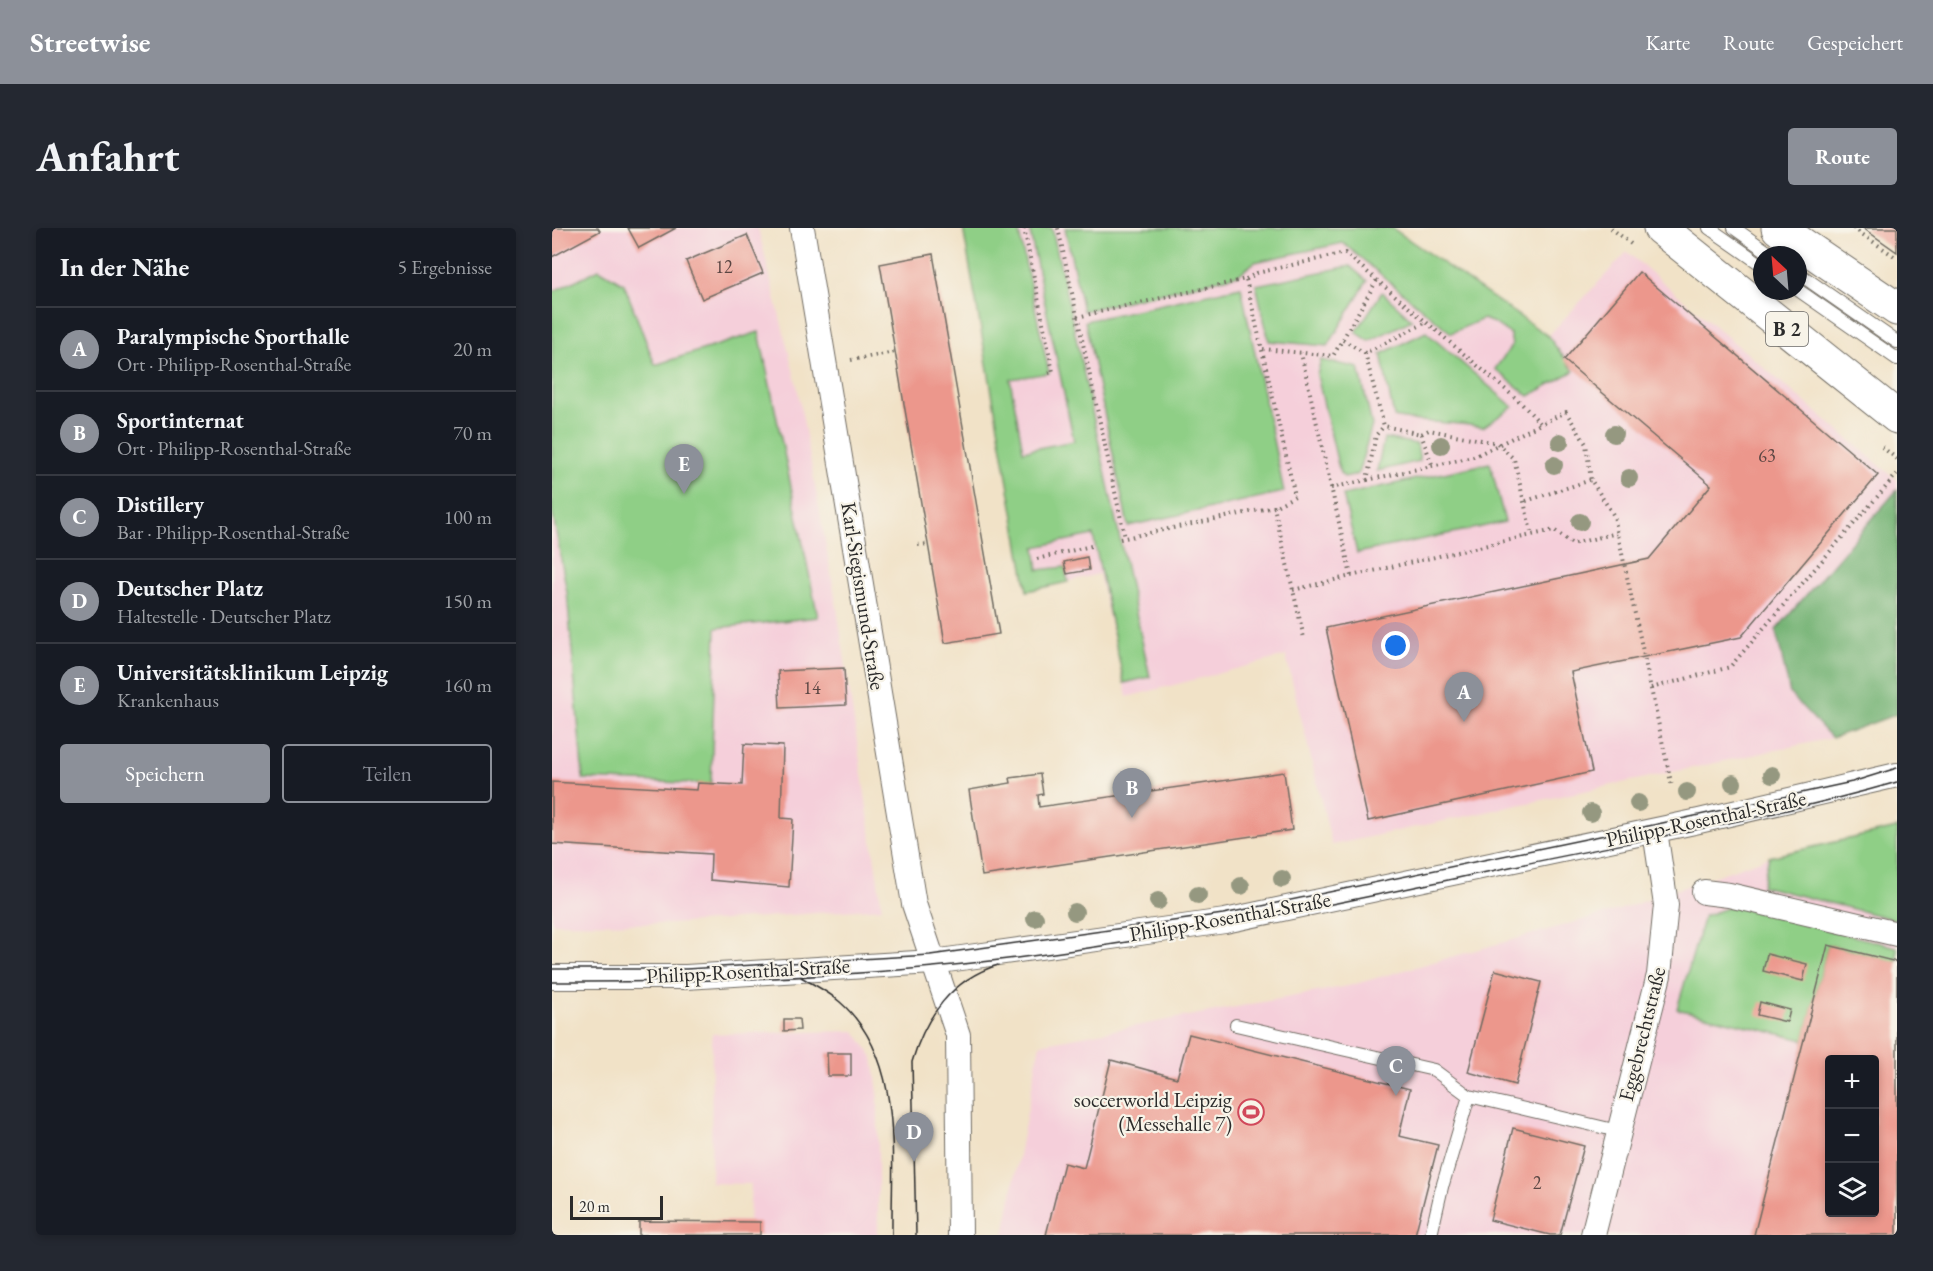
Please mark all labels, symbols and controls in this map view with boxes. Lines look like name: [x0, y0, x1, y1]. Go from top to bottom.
text: Streetwise: [30, 24, 150, 60]
text: Karte: [1646, 29, 1690, 56]
text: Route: [1723, 29, 1774, 56]
text: Gespeichert: [1807, 29, 1903, 56]
button: Route: [1788, 128, 1897, 185]
text: Anfahrt: [36, 129, 179, 184]
north arrow: [1753, 246, 1807, 300]
text: In der Nähe: [60, 250, 189, 284]
text: 5 Ergebnisse: [397, 254, 492, 280]
house number: 12: [715, 255, 733, 278]
road number: B 2: [1766, 312, 1808, 346]
text: Paralympische Sporthalle: [117, 322, 349, 351]
text: A: [72, 336, 87, 362]
text: 20 m: [453, 336, 492, 362]
text: Ort · Philipp-Rosenthal-Straße: [117, 351, 351, 377]
text: Sportinternat: [117, 406, 244, 435]
text: B: [73, 420, 86, 446]
text: 70 m: [453, 420, 492, 446]
text: Ort · Philipp-Rosenthal-Straße: [117, 435, 351, 461]
pin: E: [664, 444, 704, 494]
house number: 63: [1758, 444, 1776, 467]
text: Distillery: [117, 490, 204, 519]
street label: Karl-Siegismund-Straße: [835, 500, 892, 692]
text: C: [72, 504, 87, 530]
text: 100 m: [444, 504, 492, 530]
text: Bar · Philipp-Rosenthal-Straße: [117, 519, 350, 545]
text: Deutscher Platz: [117, 574, 263, 603]
text: D: [72, 588, 87, 614]
text: 150 m: [444, 588, 492, 614]
text: Haltestelle · Deutscher Platz: [117, 603, 331, 629]
your location: [1381, 631, 1410, 660]
text: Universitätsklinikum Leipzig: [117, 658, 388, 687]
text: E: [74, 672, 85, 698]
text: 160 m: [444, 672, 492, 698]
pin: A: [1444, 672, 1484, 722]
house number: 14: [803, 676, 821, 699]
text: Krankenhaus: [117, 687, 219, 713]
button: Speichern: [60, 744, 270, 803]
button: Teilen: [282, 744, 492, 803]
pin: B: [1112, 768, 1152, 818]
street label: Philipp-Rosenthal-Straße: [1603, 784, 1808, 853]
street label: Philipp-Rosenthal-Straße: [1127, 886, 1333, 947]
street label: Philipp-Rosenthal-Straße: [645, 952, 850, 989]
street label: Eggebrechtstraße: [1612, 964, 1671, 1104]
pin: C: [1376, 1046, 1416, 1096]
map controls: [1825, 1055, 1879, 1217]
button: +: [1825, 1055, 1879, 1109]
place label: soccerworld Leipzig (Messehalle 7): [1074, 1086, 1233, 1137]
sports icon: soccerworld Leipzig (Messehalle 7): [1236, 1097, 1266, 1127]
button: −: [1825, 1109, 1879, 1163]
pin: D: [894, 1112, 934, 1162]
button: layers: [1825, 1163, 1879, 1217]
house number: 2: [1533, 1171, 1542, 1194]
scale bar: [570, 1193, 663, 1220]
text: 20 m: [579, 1196, 610, 1217]

